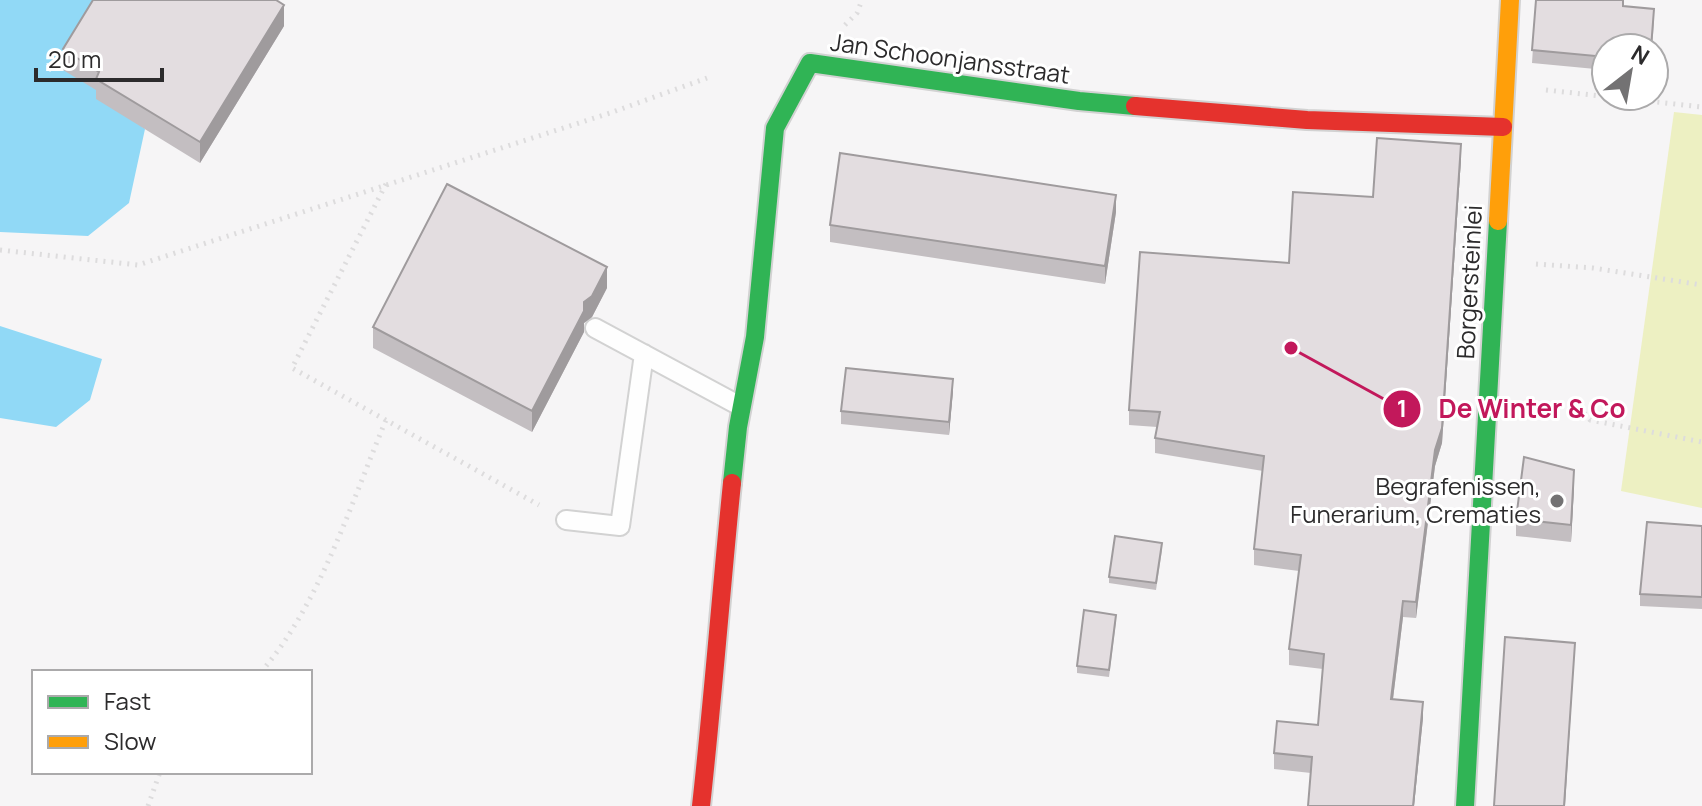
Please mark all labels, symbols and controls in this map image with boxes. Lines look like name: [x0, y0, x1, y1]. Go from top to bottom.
street label: Jan Schoonjansstraat: [828, 24, 1072, 91]
scale bar: [36, 32, 162, 82]
north arrow: [1590, 32, 1670, 112]
text: N: [1626, 38, 1655, 72]
text: 20 m: [48, 42, 101, 75]
street label: Borgersteinlei: [1448, 204, 1489, 360]
callout: De Winter & Co: [1382, 384, 1641, 434]
text: De Winter & Co: [1438, 390, 1626, 426]
text: 1: [1397, 391, 1407, 424]
place label: Begrafenissen, Funerarium, Crematies: [1290, 469, 1541, 530]
marker: Begrafenissen, Funerarium, Crematies: [1548, 492, 1566, 510]
legend: [32, 670, 312, 774]
text: Fast: [104, 684, 151, 717]
text: Slow: [104, 724, 157, 757]

